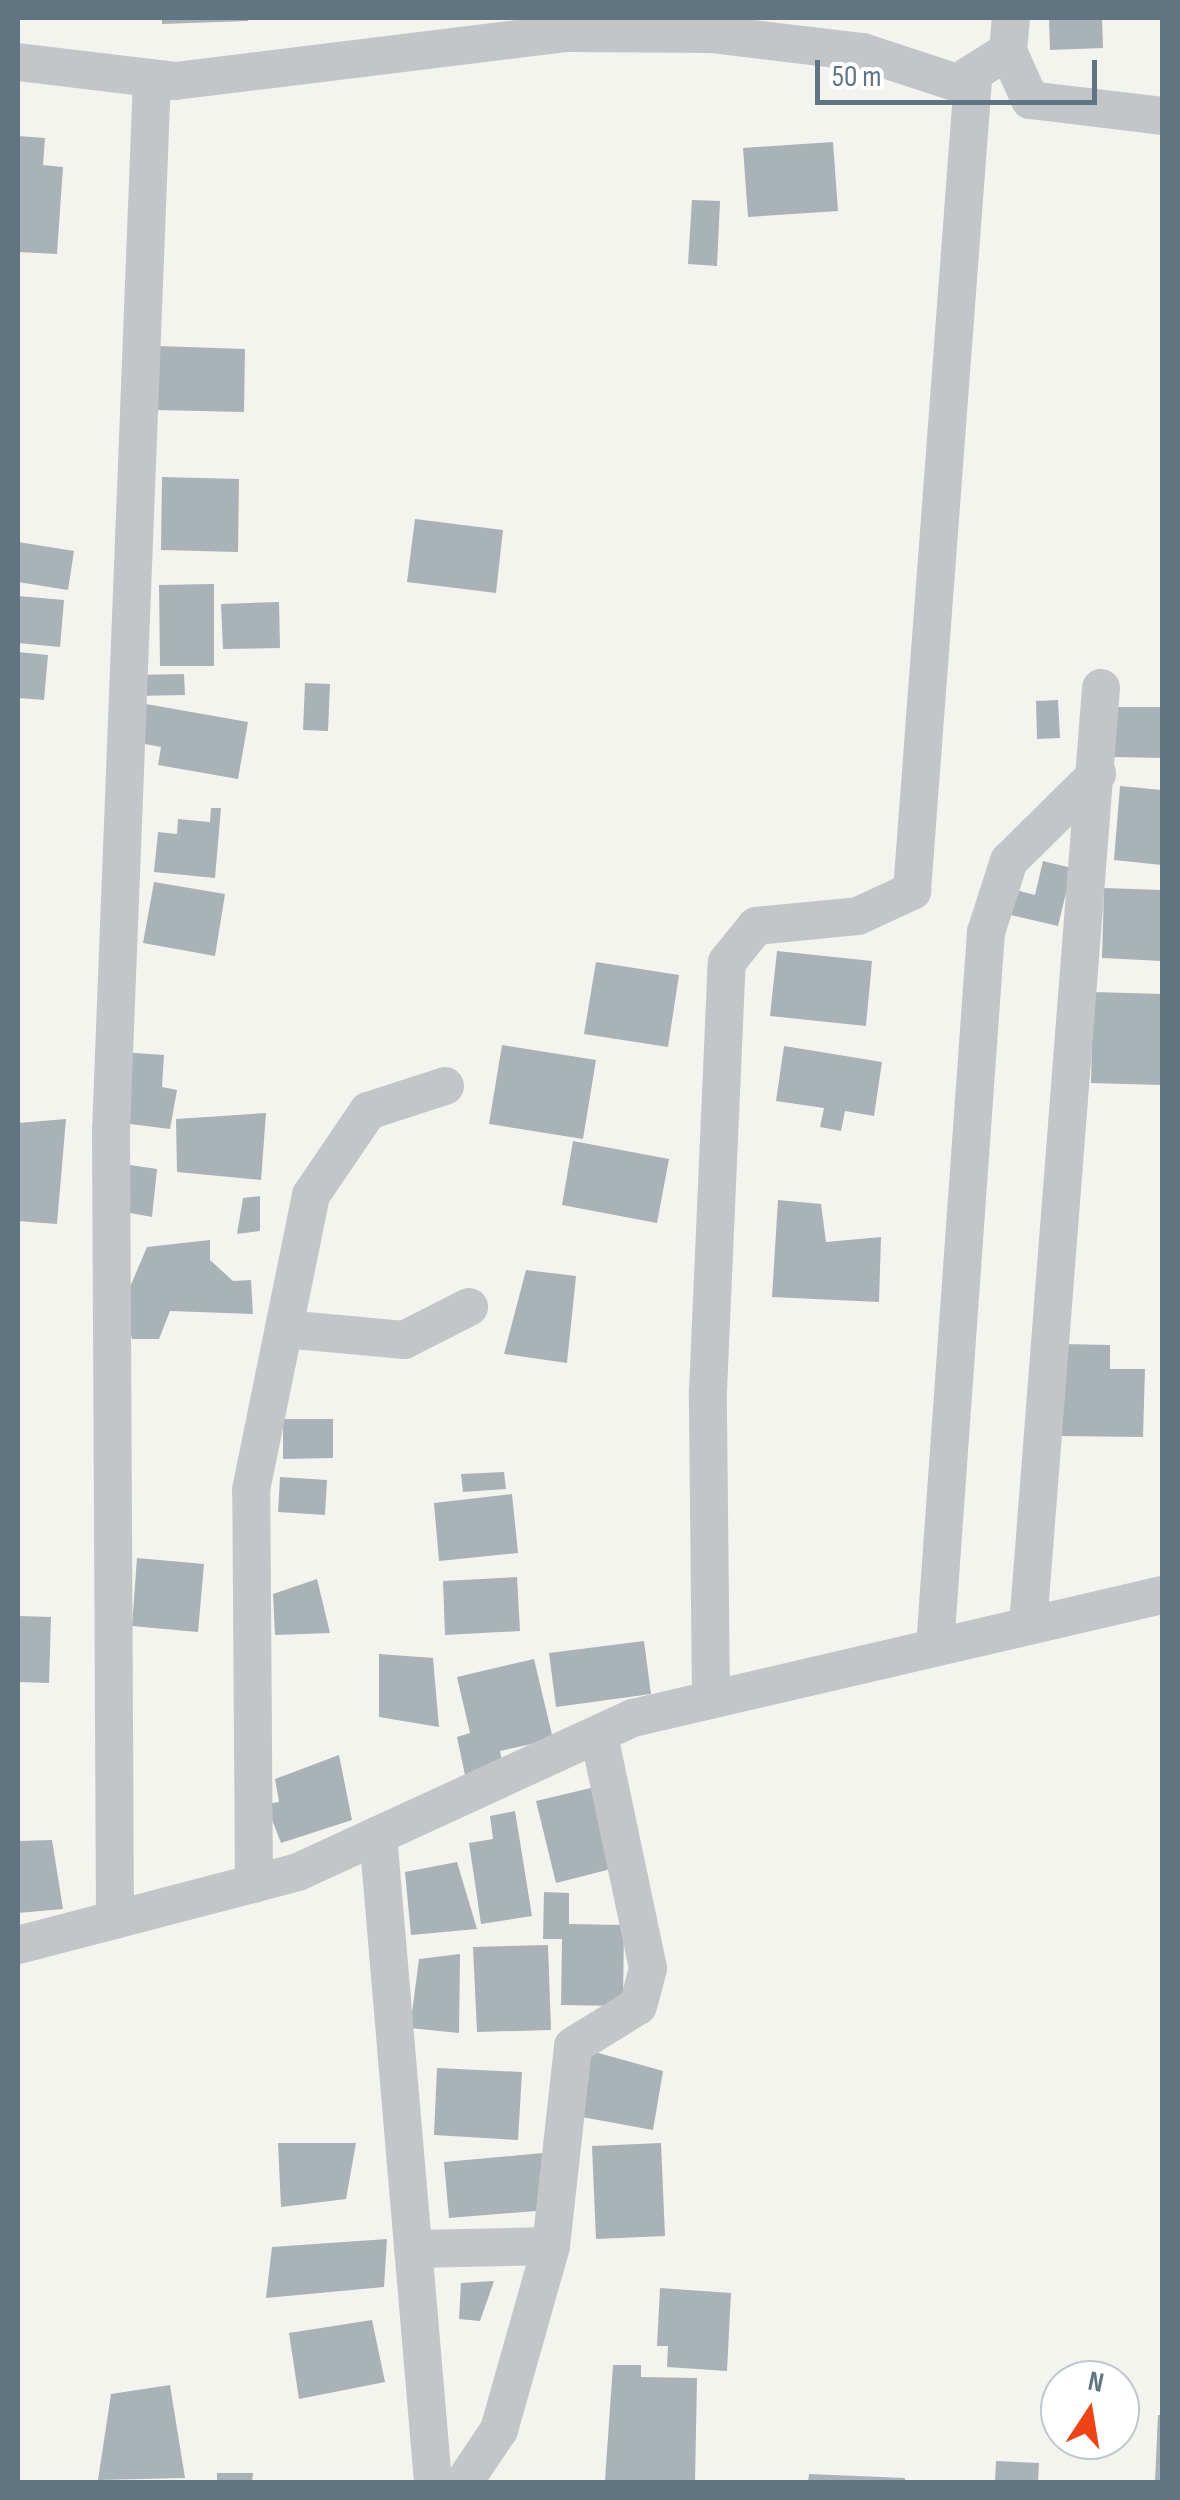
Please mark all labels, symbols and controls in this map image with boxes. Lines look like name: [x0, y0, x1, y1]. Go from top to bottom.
scale bar: [820, 40, 1102, 102]
text: 50 m: [832, 59, 881, 95]
north arrow: [1040, 2360, 1140, 2460]
text: N: [1085, 2364, 1107, 2400]

